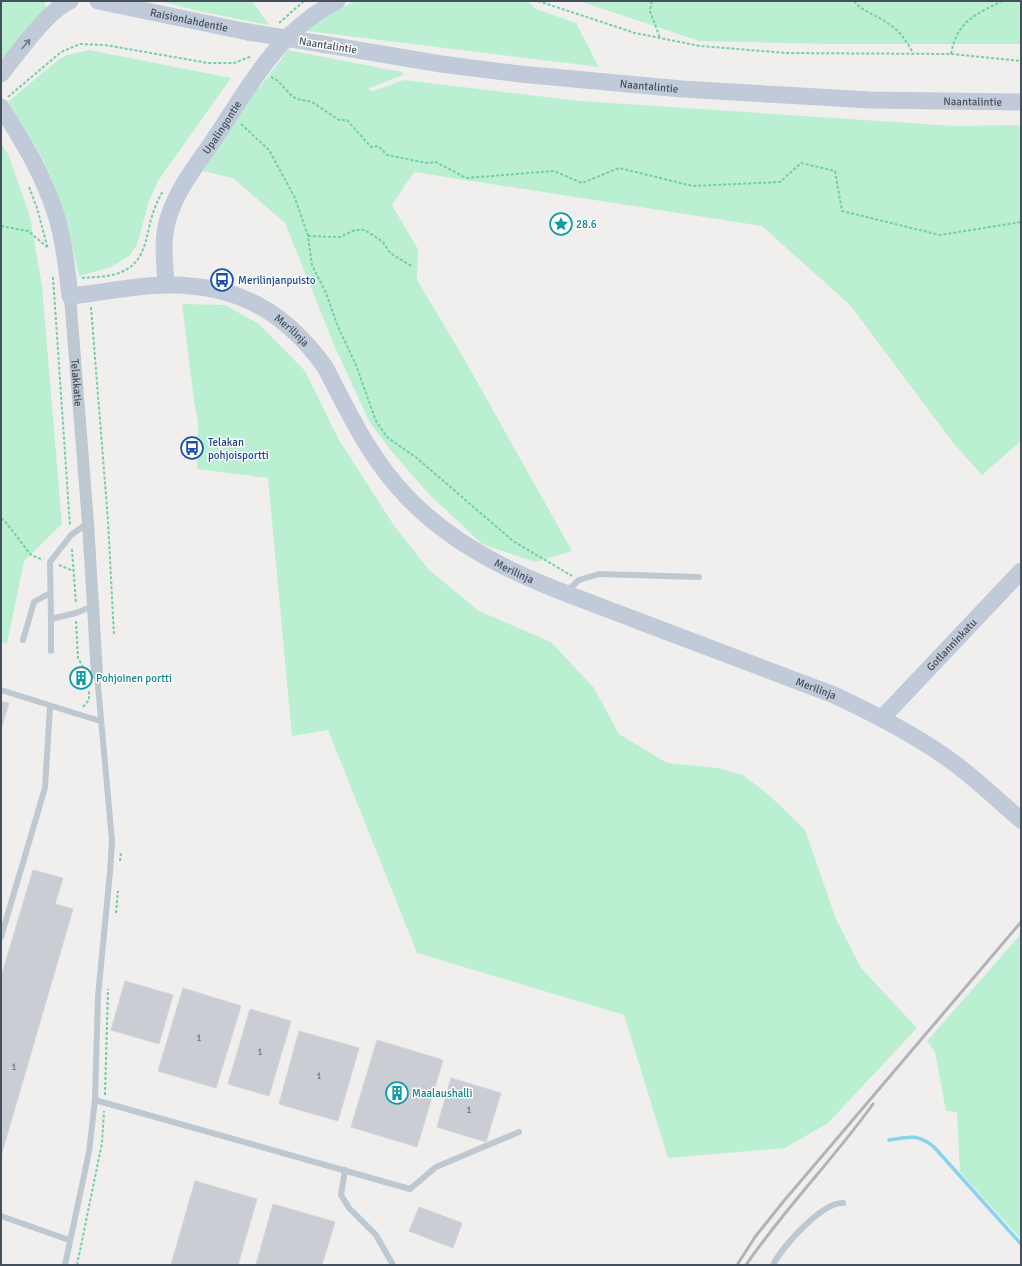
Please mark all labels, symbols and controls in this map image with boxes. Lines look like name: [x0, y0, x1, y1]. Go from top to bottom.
street label: Raisionlahdentie: [149, 6, 229, 35]
street label: Naantalintie: [298, 34, 358, 57]
one-way arrow: [22, 38, 31, 49]
street label: Naantalintie: [619, 77, 679, 96]
street label: Naantalintie: [943, 95, 1002, 109]
street label: Upalingontie: [200, 99, 244, 157]
place icon: 28.6: [548, 211, 574, 237]
place label: 28.6: [576, 218, 597, 231]
bus stop icon: Merilinjanpuisto: [209, 267, 235, 293]
place label: Merilinjanpuisto: [238, 274, 316, 287]
street label: Merilinja: [272, 311, 312, 350]
street label: Telakkatie: [68, 358, 85, 407]
bus stop icon: Telakan pohjoisportti: [179, 435, 205, 461]
place label: Telakan pohjoisportti: [208, 436, 269, 462]
street label: Merilinja: [492, 556, 536, 587]
street label: Gotlanninkatu: [924, 616, 980, 674]
building icon: Pohjoinen portti: [68, 665, 94, 691]
place label: Pohjoinen portti: [96, 672, 172, 685]
street label: Merilinja: [794, 675, 839, 702]
house number: 1: [197, 1033, 202, 1044]
house number: 1: [258, 1047, 263, 1058]
house number: 1: [12, 1062, 17, 1073]
house number: 1: [317, 1071, 322, 1082]
building icon: Maalaushalli: [384, 1080, 410, 1106]
place label: Maalaushalli: [412, 1087, 473, 1100]
house number: 1: [467, 1105, 472, 1116]

